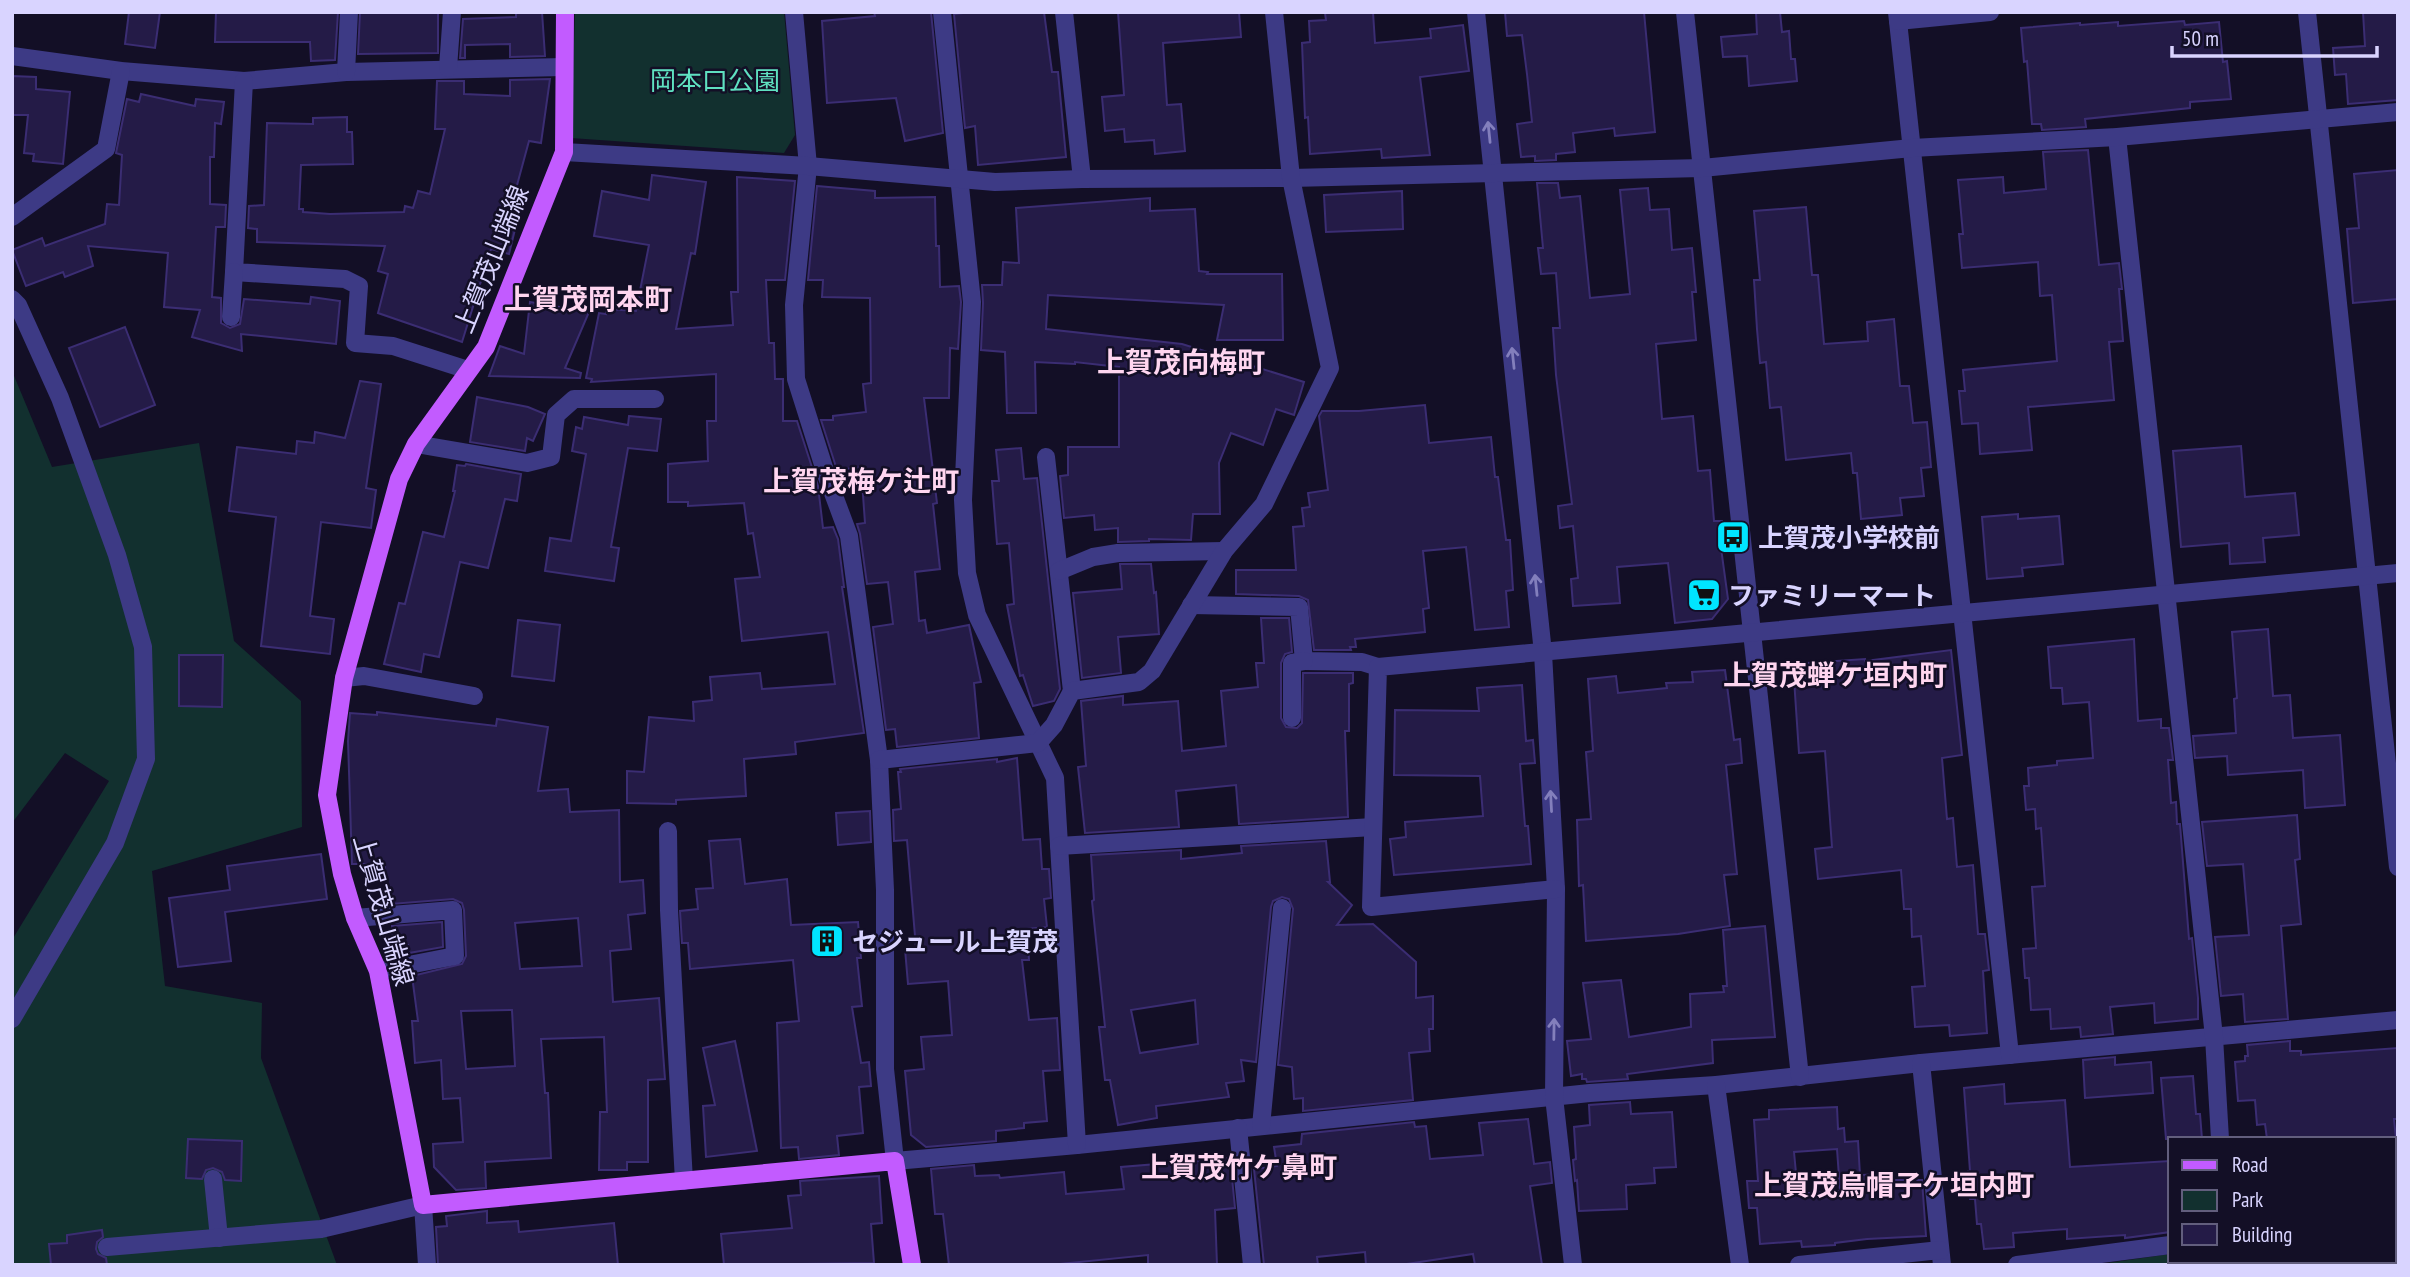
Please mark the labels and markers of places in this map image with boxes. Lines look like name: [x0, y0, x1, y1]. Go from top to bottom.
bus stop icon: 上賀茂小学校前: [1714, 518, 1752, 556]
place label: 上賀茂小学校前: [1758, 521, 1940, 554]
supermarket icon: ファミリーマート: [1685, 576, 1723, 614]
place label: ファミリーマート: [1728, 579, 1936, 612]
building icon: セジュール上賀茂: [808, 922, 846, 960]
place label: セジュール上賀茂: [852, 925, 1058, 958]

